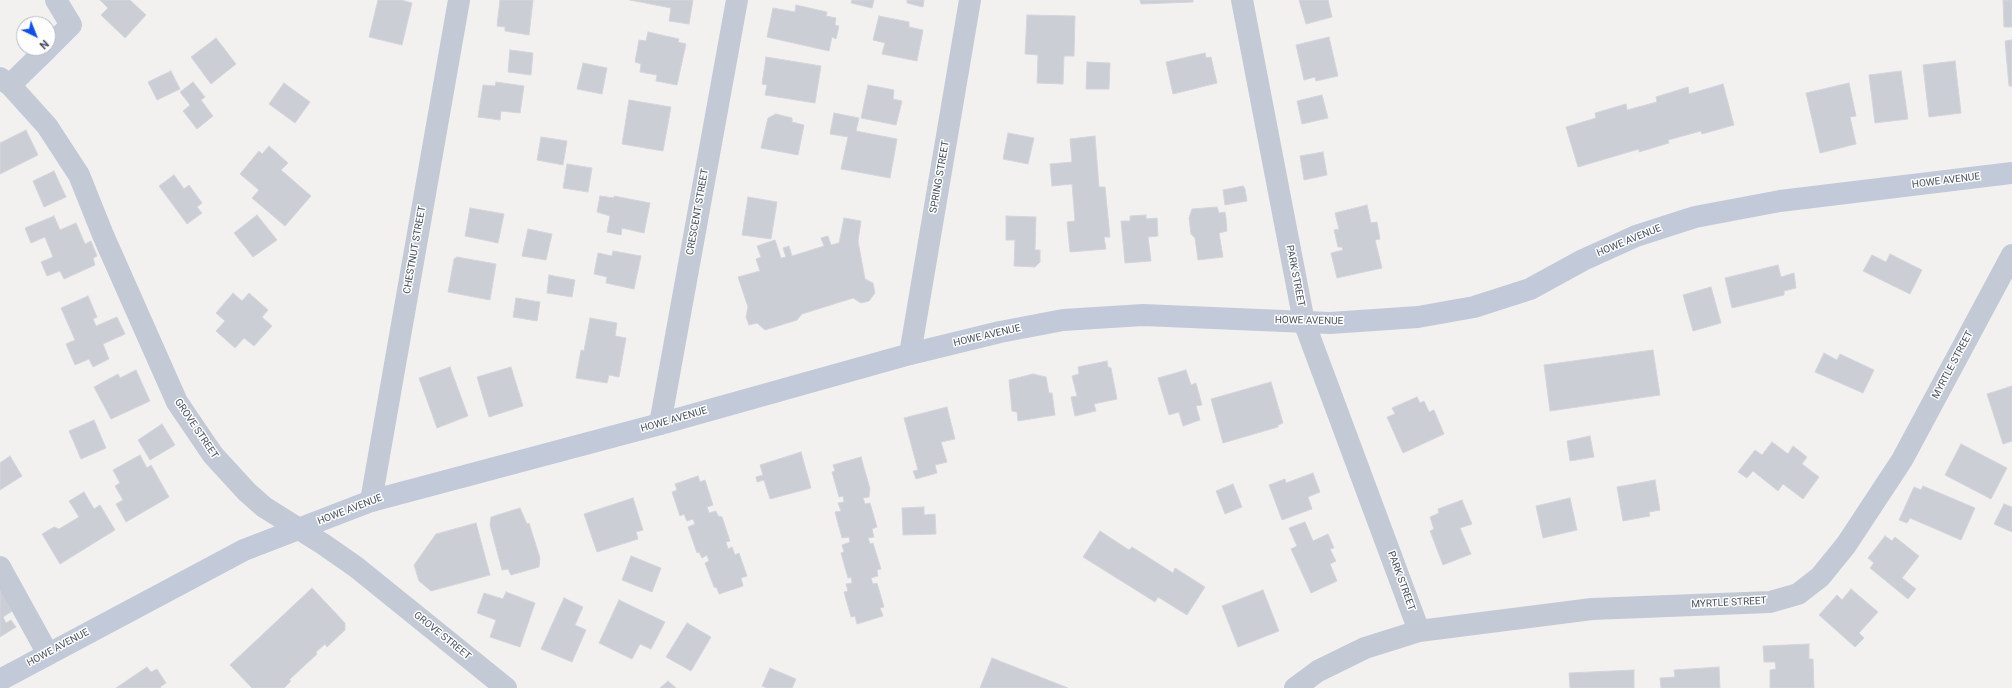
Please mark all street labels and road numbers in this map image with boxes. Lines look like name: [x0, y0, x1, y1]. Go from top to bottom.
street label: SPRING STREET: [928, 140, 952, 214]
street label: CRESCENT STREET: [685, 168, 711, 256]
street label: HOWE AVENUE: [1911, 171, 1981, 191]
street label: CHESTNUT STREET: [401, 205, 429, 295]
street label: HOWE AVENUE: [1595, 223, 1663, 259]
street label: PARK STREET: [1283, 244, 1307, 308]
street label: HOWE AVENUE: [1275, 314, 1343, 328]
street label: HOWE AVENUE: [952, 322, 1022, 350]
street label: MYRTLE STREET: [1930, 329, 1976, 401]
street label: GROVE STREET: [172, 397, 220, 461]
street label: HOWE AVENUE: [639, 405, 709, 435]
street label: HOWE AVENUE: [316, 492, 384, 528]
street label: PARK STREET: [1385, 550, 1417, 612]
street label: MYRTLE STREET: [1691, 595, 1767, 611]
street label: GROVE STREET: [411, 609, 473, 663]
street label: HOWE AVENUE: [25, 627, 91, 669]

